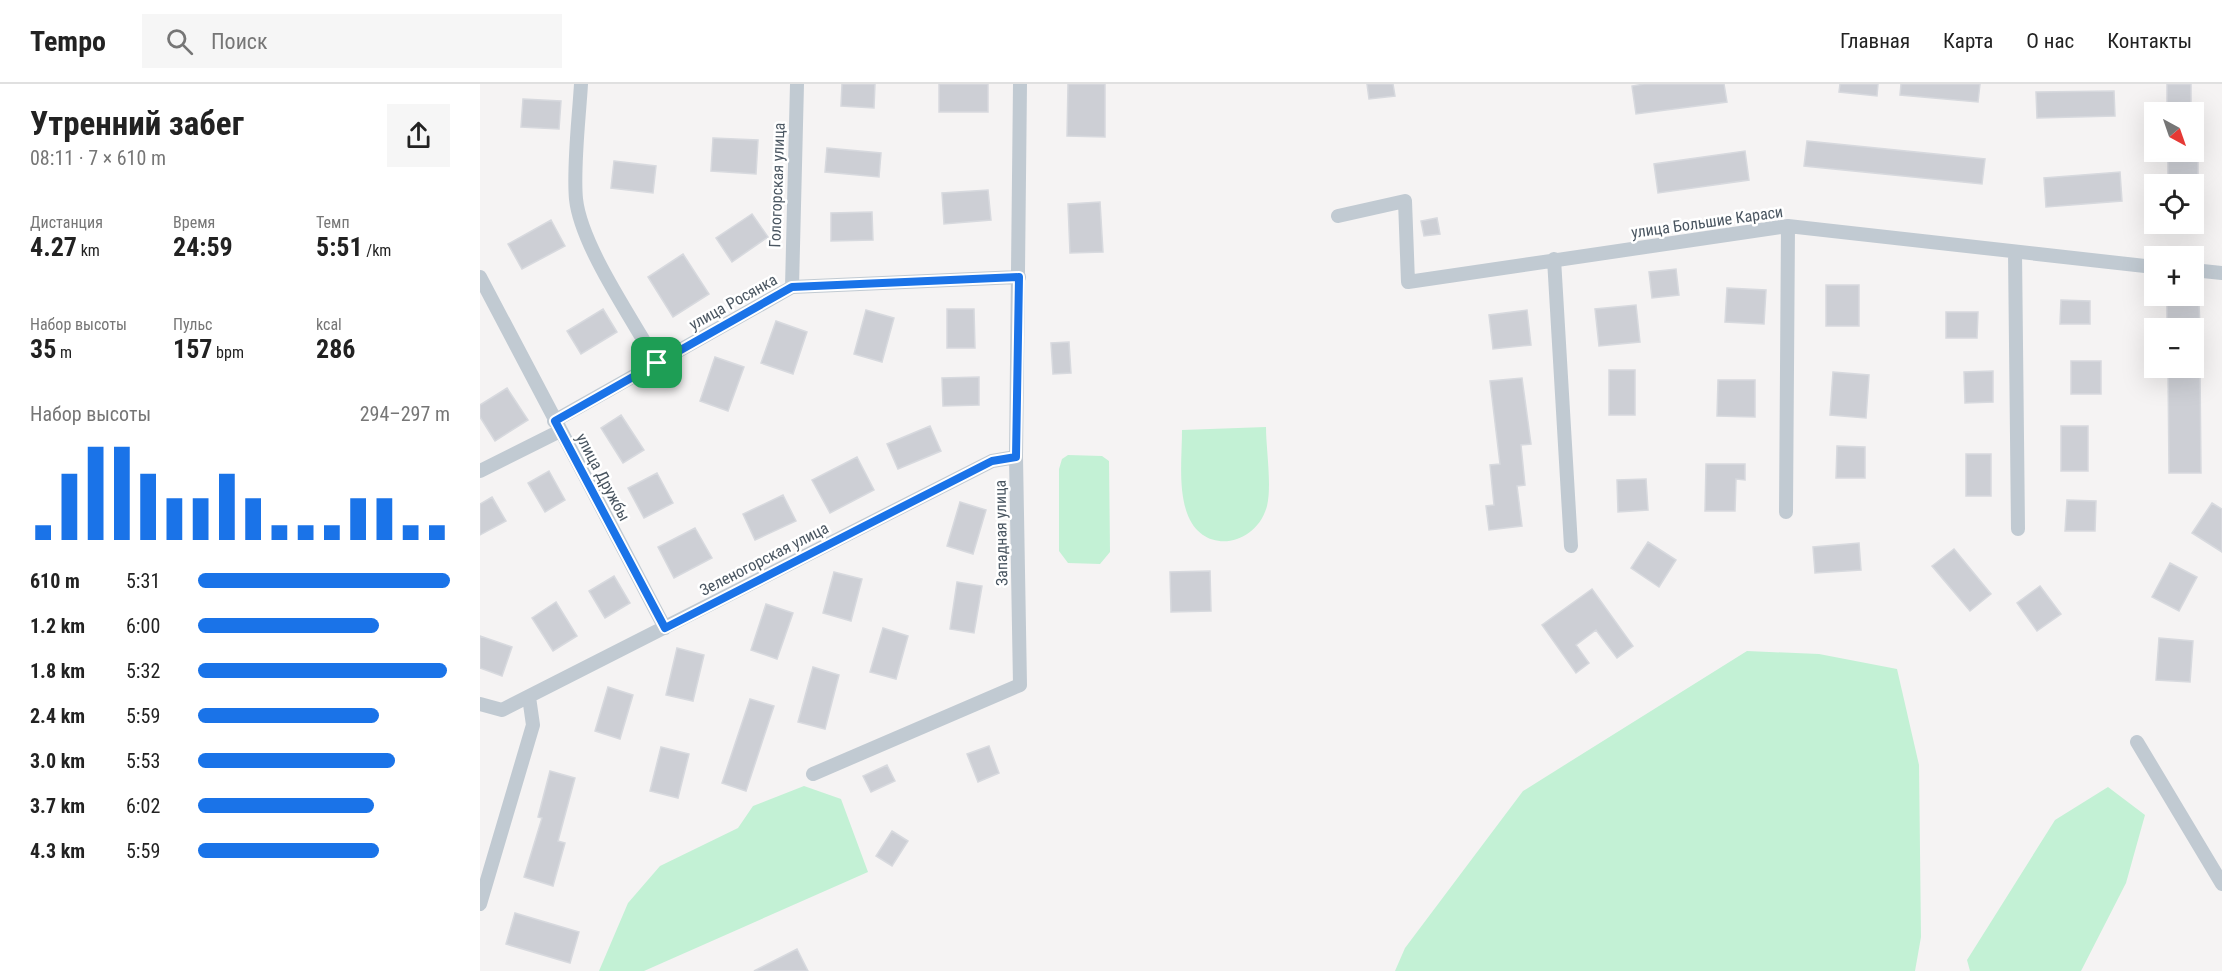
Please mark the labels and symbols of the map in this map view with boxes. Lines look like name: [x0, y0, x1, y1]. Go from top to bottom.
north arrow: [2144, 102, 2204, 162]
street label: Гологорская улица: [765, 122, 789, 248]
street label: улица Большие Караси: [1630, 202, 1784, 242]
street label: улица Росянка: [686, 270, 780, 334]
pin: [631, 337, 682, 388]
street label: улица Дружбы: [572, 430, 634, 524]
street label: Западная улица: [991, 480, 1011, 586]
street label: Зеленогорская улица: [696, 518, 832, 600]

